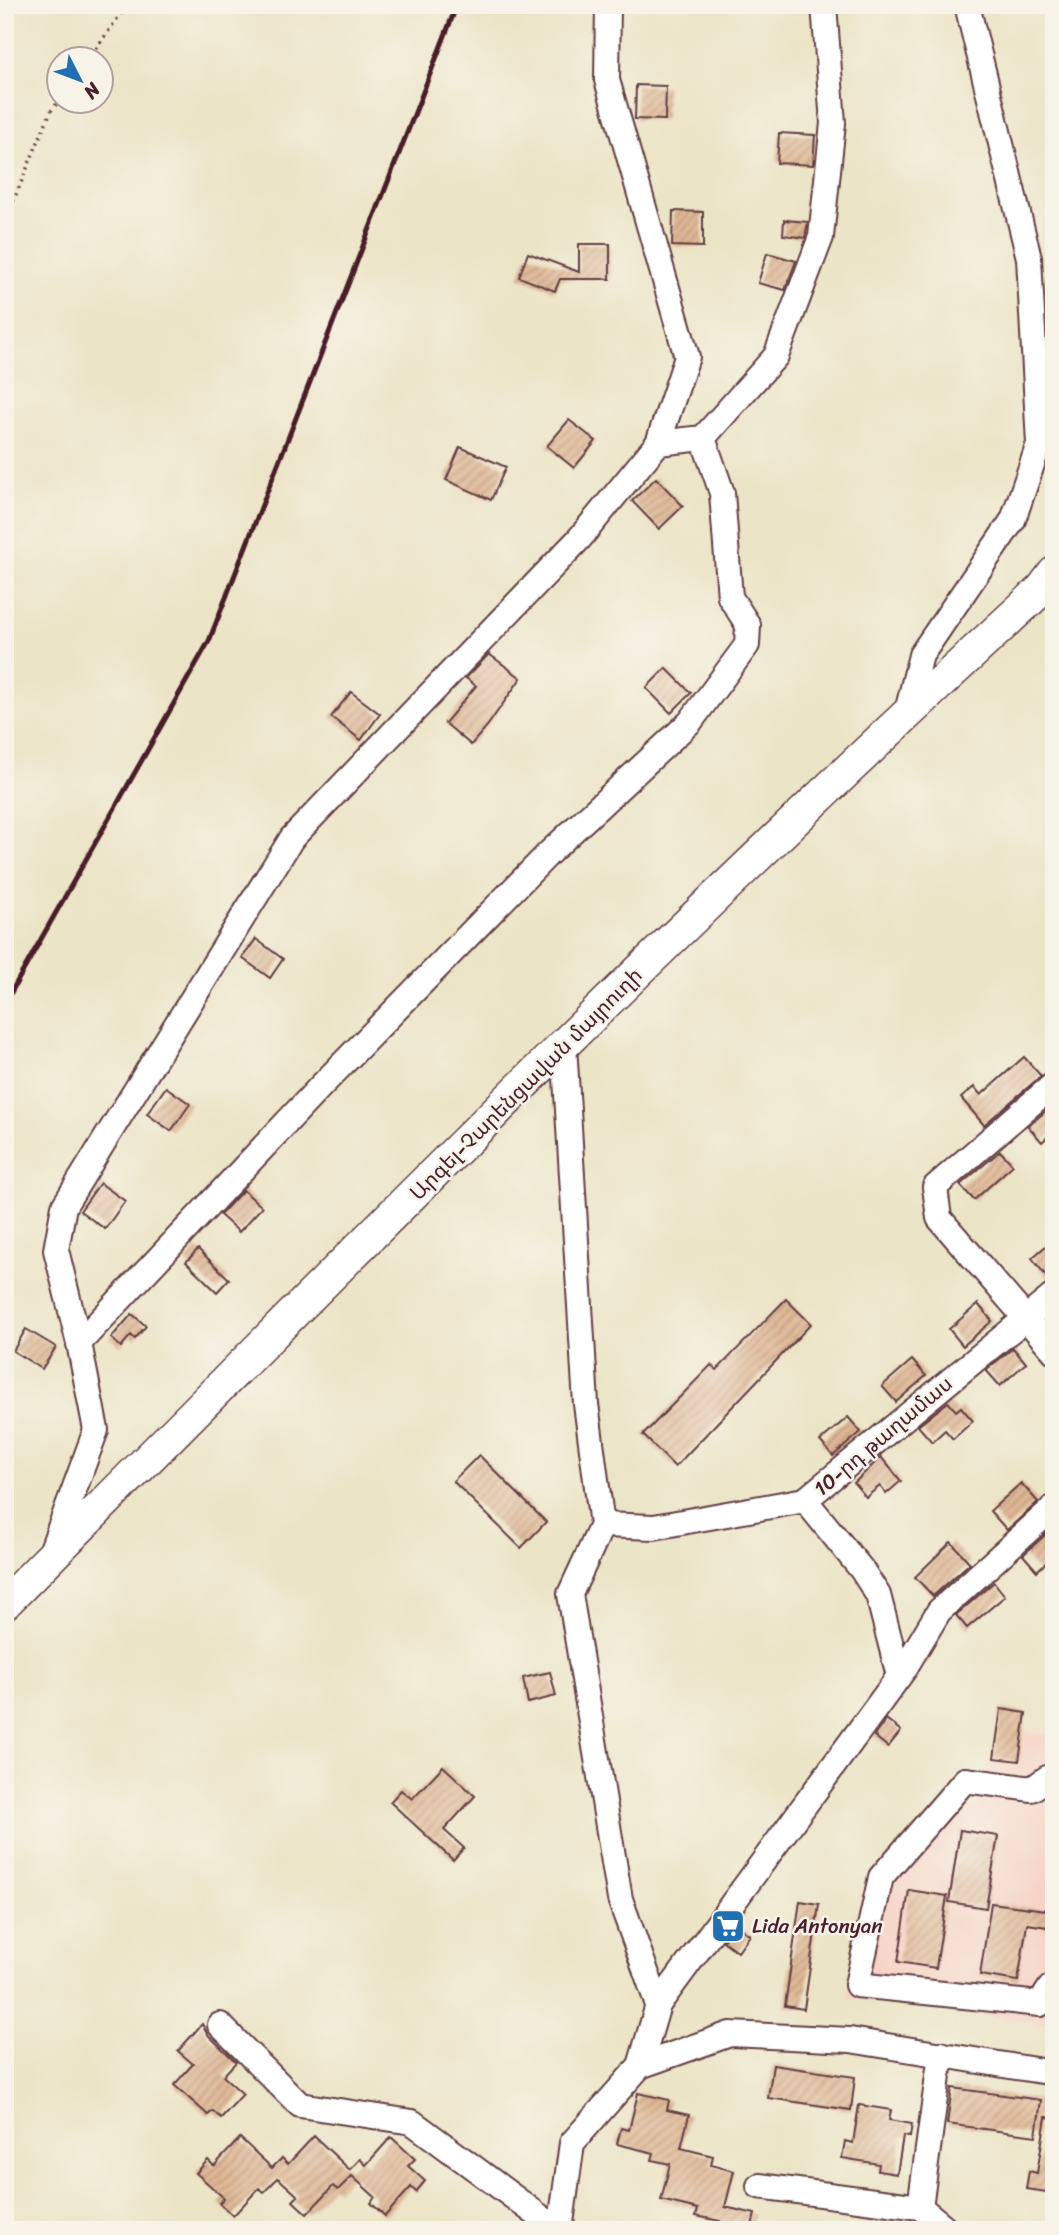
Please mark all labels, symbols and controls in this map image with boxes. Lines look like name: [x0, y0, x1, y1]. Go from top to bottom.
north arrow: [46, 46, 116, 116]
text: N: [75, 74, 110, 108]
street label: Արգել-Չարենցավան մայրուղի: [400, 958, 652, 1210]
street label: 10-րդ թաղամաս: [804, 1366, 962, 1506]
supermarket icon: Lida Antonyan: [709, 1907, 747, 1945]
place label: Lida Antonyan: [752, 1907, 883, 1945]

